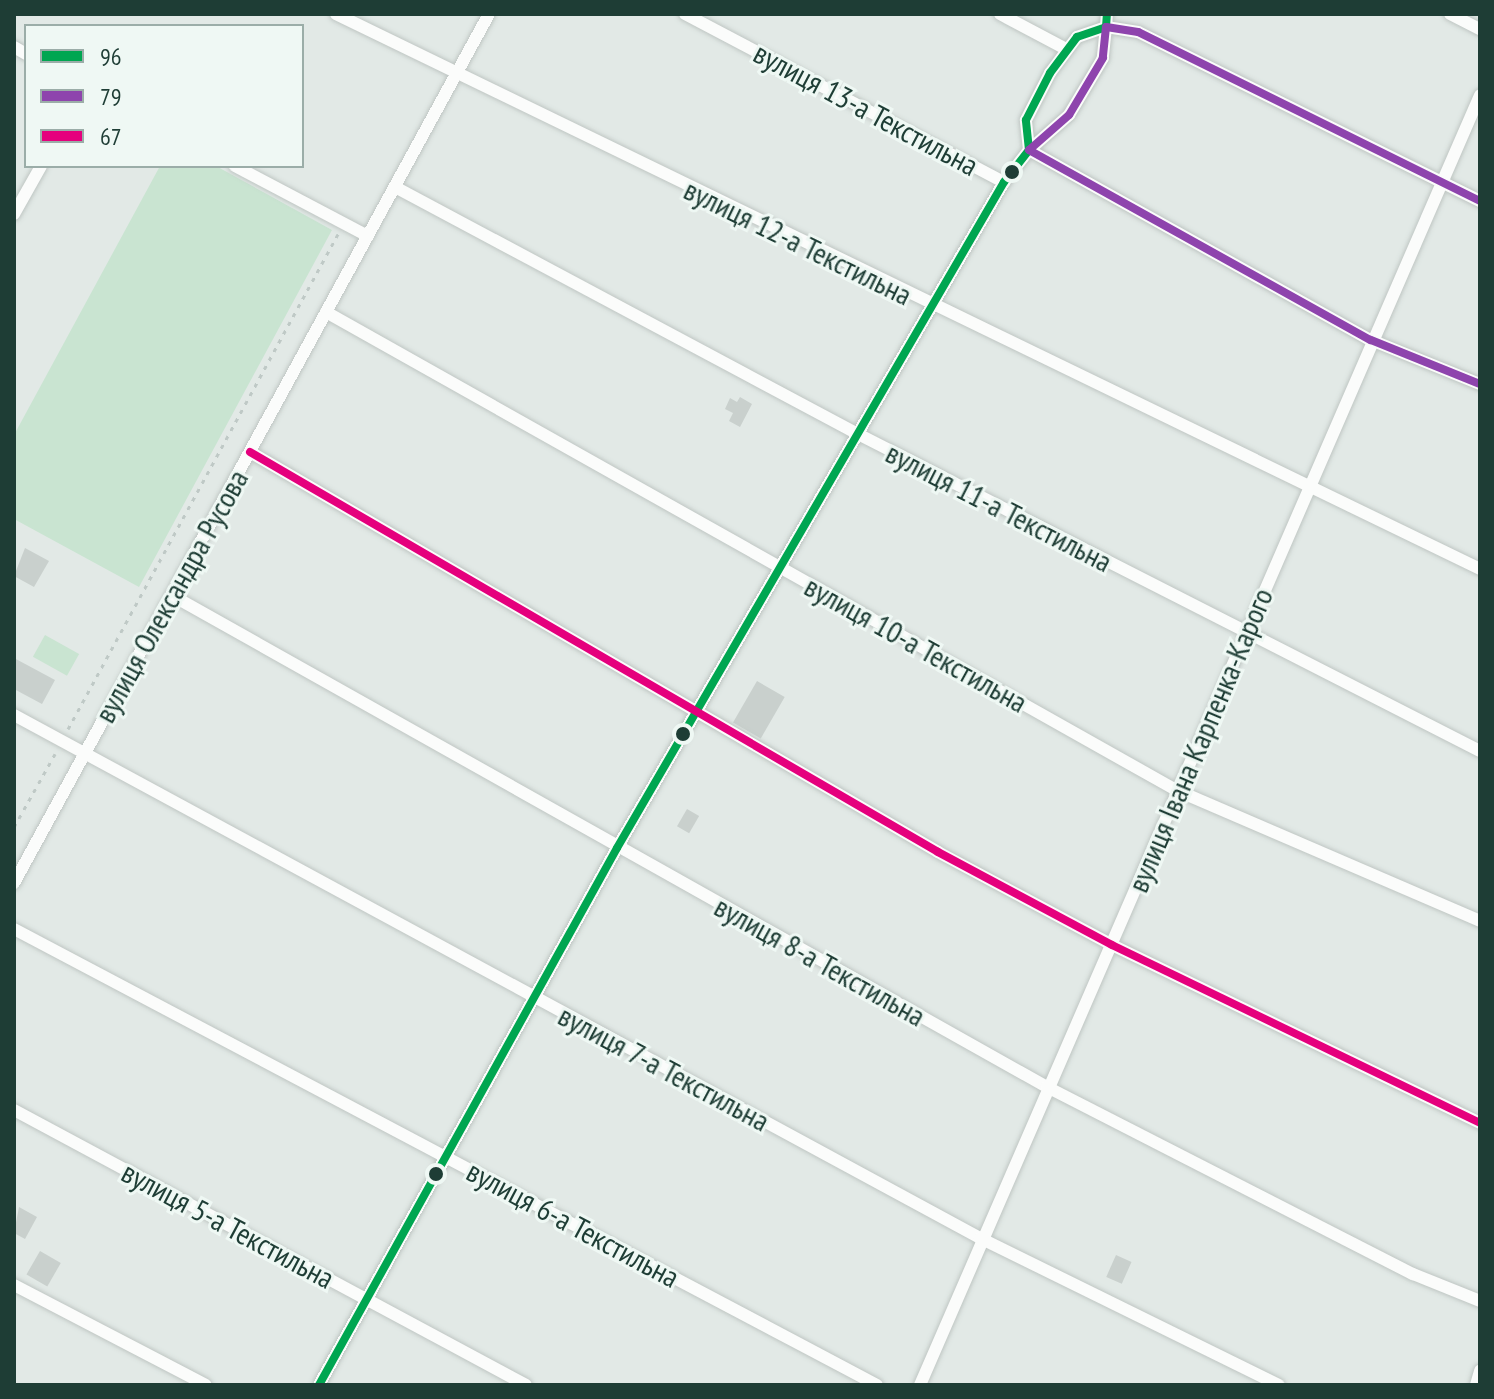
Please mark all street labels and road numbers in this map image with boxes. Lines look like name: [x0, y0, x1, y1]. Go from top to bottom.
street label: вулиця 13-а Текстильна: [747, 35, 985, 183]
street label: вулиця 12-а Текстильна: [678, 171, 918, 313]
street label: вулиця 11-а Текстильна: [880, 434, 1118, 580]
street label: вулиця Олександра Русова: [87, 463, 255, 729]
street label: вулиця 10-а Текстильна: [798, 568, 1034, 720]
street label: вулиця Івана Карпенка-Карого: [1120, 583, 1280, 897]
street label: вулиця 8-а Текстильна: [708, 888, 932, 1034]
street label: вулиця 7-а Текстильна: [552, 997, 776, 1139]
street label: вулиця 6-а Текстильна: [460, 1153, 686, 1295]
street label: вулиця 5-а Текстильна: [115, 1154, 341, 1296]

